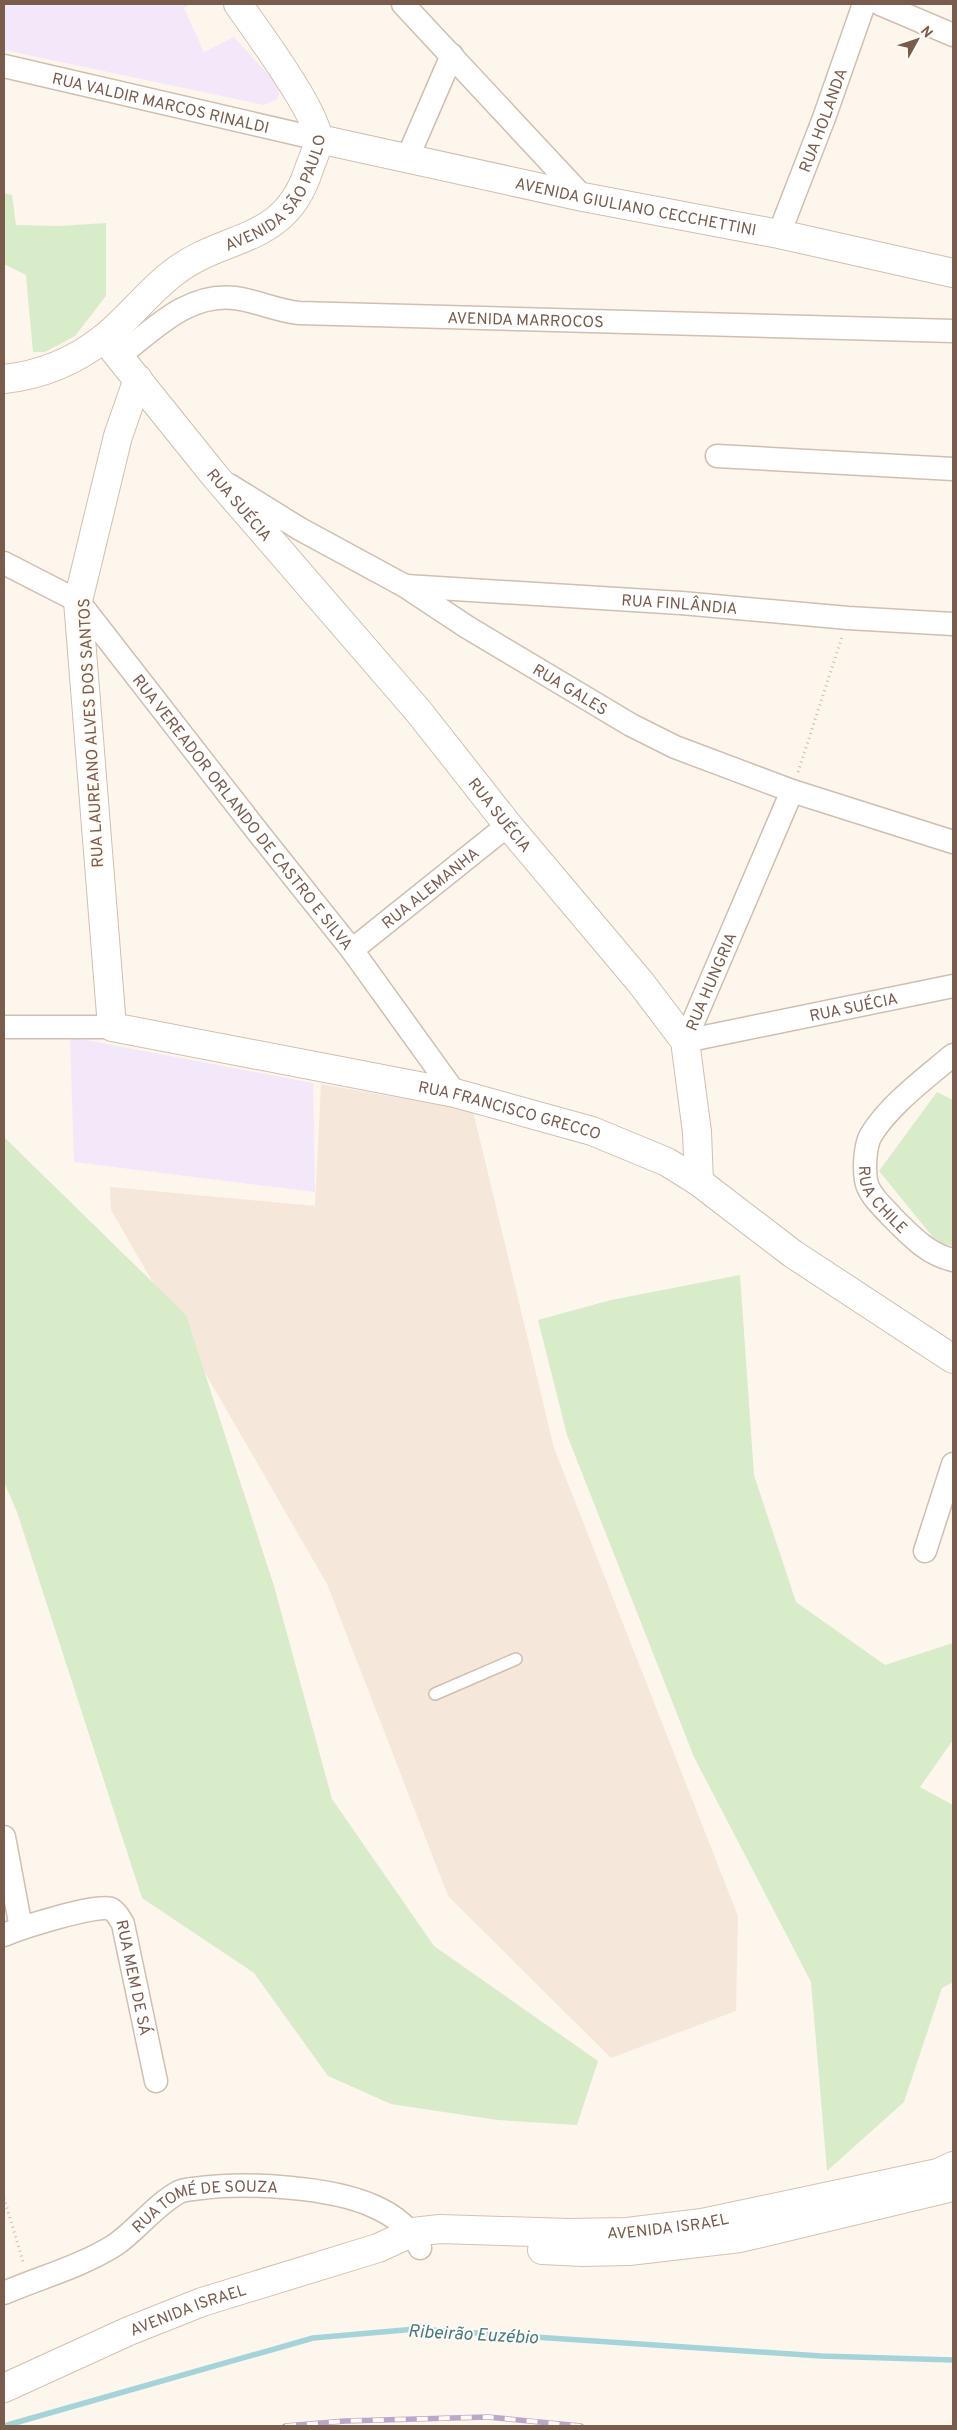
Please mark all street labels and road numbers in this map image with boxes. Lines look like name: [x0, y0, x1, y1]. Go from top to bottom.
street label: RUA HOLANDA: [796, 66, 853, 176]
street label: RUA VALDIR MARCOS RINALDI: [50, 69, 271, 139]
street label: AVENIDA SÃO PAULO: [222, 134, 330, 256]
street label: AVENIDA GIULIANO CECCHETTINI: [513, 174, 758, 242]
street label: AVENIDA MARROCOS: [447, 309, 604, 333]
street label: RUA SUÉCIA: [201, 465, 275, 547]
street label: RUA FINLÂNDIA: [621, 591, 738, 620]
street label: RUA LAUREANO ALVES DOS SANTOS: [75, 598, 109, 868]
street label: RUA GALES: [528, 660, 611, 721]
street label: RUA VEREADOR ORLANDO DE CASTRO E SILVA: [127, 671, 356, 955]
street label: RUA SUÉCIA: [463, 775, 535, 857]
street label: RUA ALEMANHA: [378, 844, 484, 934]
street label: RUA HUNGRIA: [683, 930, 742, 1034]
street label: RUA SUÉCIA: [808, 990, 900, 1027]
street label: RUA FRANCISCO GRECCO: [416, 1078, 604, 1146]
street label: RUA CHILE: [853, 1165, 911, 1239]
street label: RUA MEM DE SÁ: [110, 1918, 156, 2038]
street label: RUA TOMÉ DE SOUZA: [129, 2178, 279, 2238]
street label: AVENIDA ISRAEL: [607, 2210, 731, 2244]
street label: AVENIDA ISRAEL: [127, 2281, 249, 2342]

